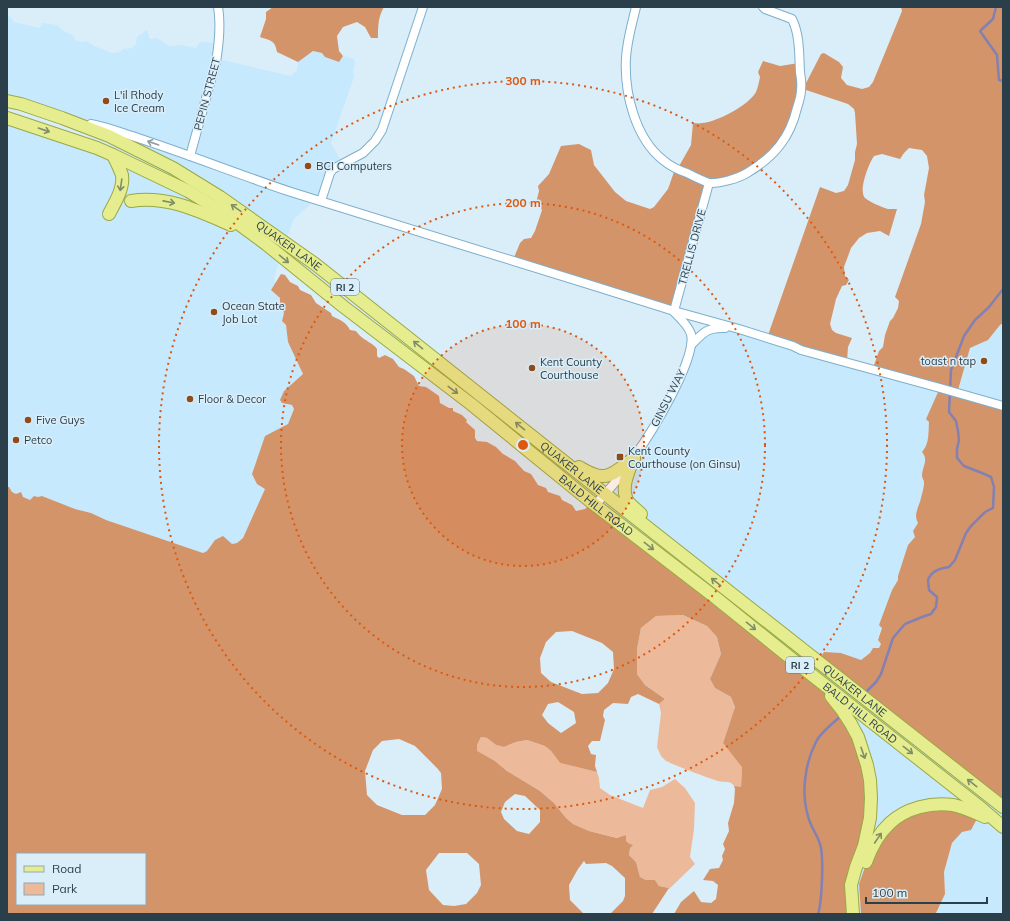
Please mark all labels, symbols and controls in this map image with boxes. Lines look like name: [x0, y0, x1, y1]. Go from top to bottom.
street label: PEPIN STREET: [191, 56, 224, 132]
text: 300 m: [505, 73, 541, 88]
place label: L'il Rhody Ice Cream: [114, 88, 165, 115]
marker: L'il Rhody Ice Cream: [101, 96, 111, 106]
one-way arrow: [37, 127, 50, 134]
one-way arrow: [147, 139, 160, 146]
place label: BCI Computers: [316, 159, 392, 173]
marker: BCI Computers: [303, 161, 313, 171]
one-way arrow: [117, 178, 125, 191]
text: 200 m: [505, 195, 541, 210]
one-way arrow: [162, 199, 175, 207]
one-way arrow: [231, 204, 242, 212]
street label: TRELLIS DRIVE: [675, 207, 709, 287]
street label: QUAKER LANE: [253, 218, 324, 274]
one-way arrow: [279, 254, 290, 263]
road number: RI 2: [331, 279, 359, 295]
place label: Ocean State Job Lot: [222, 299, 285, 326]
marker: Ocean State Job Lot: [209, 307, 219, 317]
text: 100 m: [505, 316, 541, 331]
one-way arrow: [412, 341, 423, 350]
place label: toast n tap: [921, 354, 976, 368]
place label: Kent County Courthouse: [540, 355, 602, 382]
marker: toast n tap: [979, 356, 989, 366]
marker: Kent County Courthouse: [527, 363, 537, 373]
street label: GINSU WAY: [648, 367, 689, 429]
one-way arrow: [447, 386, 458, 394]
place label: Floor & Decor: [198, 392, 266, 406]
marker: Floor & Decor: [185, 394, 195, 404]
place label: Five Guys: [36, 413, 85, 427]
marker: Five Guys: [23, 415, 33, 425]
one-way arrow: [514, 422, 525, 431]
place label: Petco: [24, 433, 52, 447]
marker: Petco: [11, 435, 21, 445]
centre of rings: [516, 438, 530, 452]
street label: QUAKER LANE: [537, 438, 607, 497]
place label: Kent County Courthouse (on Ginsu): [628, 444, 741, 471]
marker: Kent County Courthouse (on Ginsu): [615, 452, 625, 462]
street label: BALD HILL ROAD: [556, 472, 636, 539]
one-way arrow: [643, 542, 654, 550]
one-way arrow: [710, 577, 721, 586]
one-way arrow: [745, 622, 756, 630]
road number: RI 2: [786, 657, 814, 673]
street label: QUAKER LANE: [820, 661, 889, 720]
street label: BALD HILL ROAD: [820, 679, 900, 747]
one-way arrow: [902, 746, 913, 755]
one-way arrow: [860, 747, 867, 760]
one-way arrow: [967, 779, 978, 787]
one-way arrow: [875, 832, 883, 844]
legend: [16, 853, 146, 905]
text: Road: [52, 861, 81, 876]
scale bar: [866, 879, 987, 905]
text: Park: [52, 881, 78, 896]
text: 100 m: [872, 885, 907, 900]

